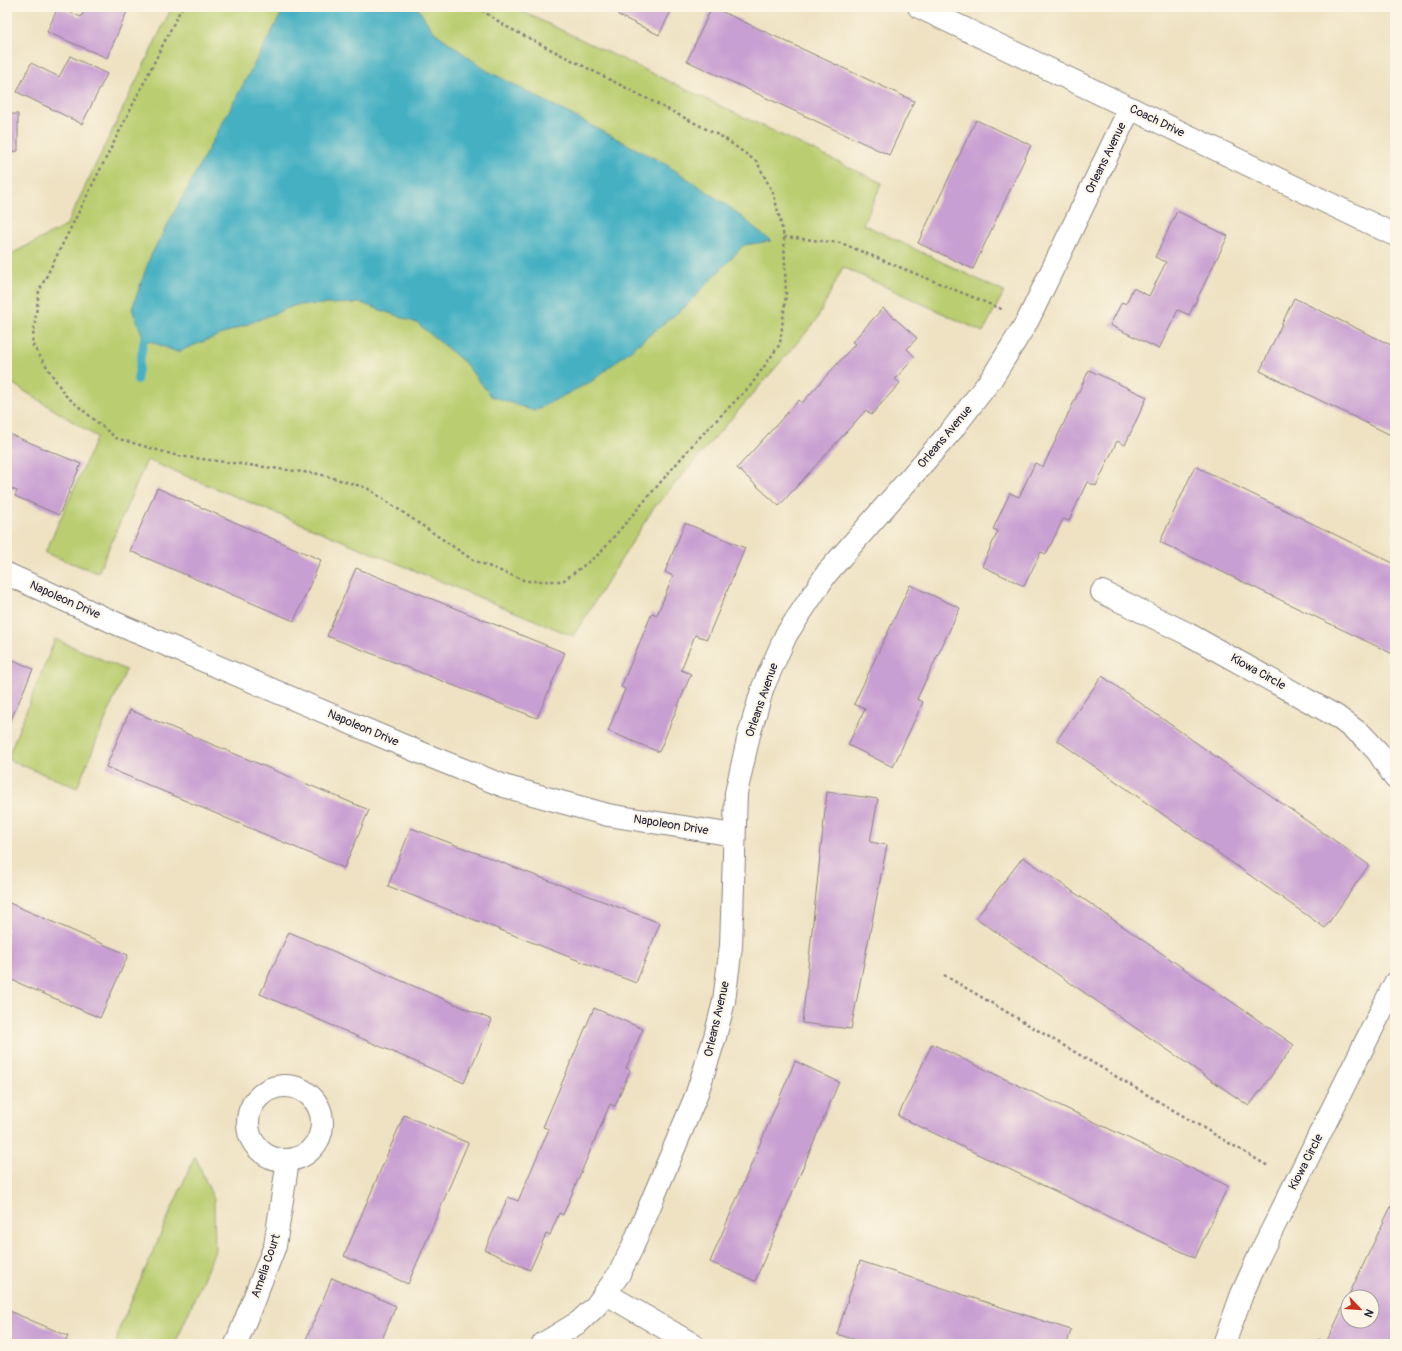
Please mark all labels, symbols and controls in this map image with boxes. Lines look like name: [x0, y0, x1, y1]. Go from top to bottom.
street label: Coach Drive: [1127, 101, 1187, 141]
street label: Orleans Avenue: [1082, 120, 1130, 196]
street label: Orleans Avenue: [914, 403, 976, 471]
street label: Napoleon Drive: [27, 578, 103, 622]
street label: Kiowa Circle: [1228, 651, 1288, 693]
street label: Orleans Avenue: [742, 661, 782, 739]
street label: Napoleon Drive: [325, 706, 401, 750]
street label: Napoleon Drive: [632, 812, 710, 838]
street label: Orleans Avenue: [701, 980, 733, 1058]
street label: Kiowa Circle: [1286, 1131, 1326, 1192]
street label: Amelia Court: [248, 1232, 284, 1300]
north arrow: [1340, 1289, 1380, 1329]
text: N: [1361, 1307, 1376, 1320]

